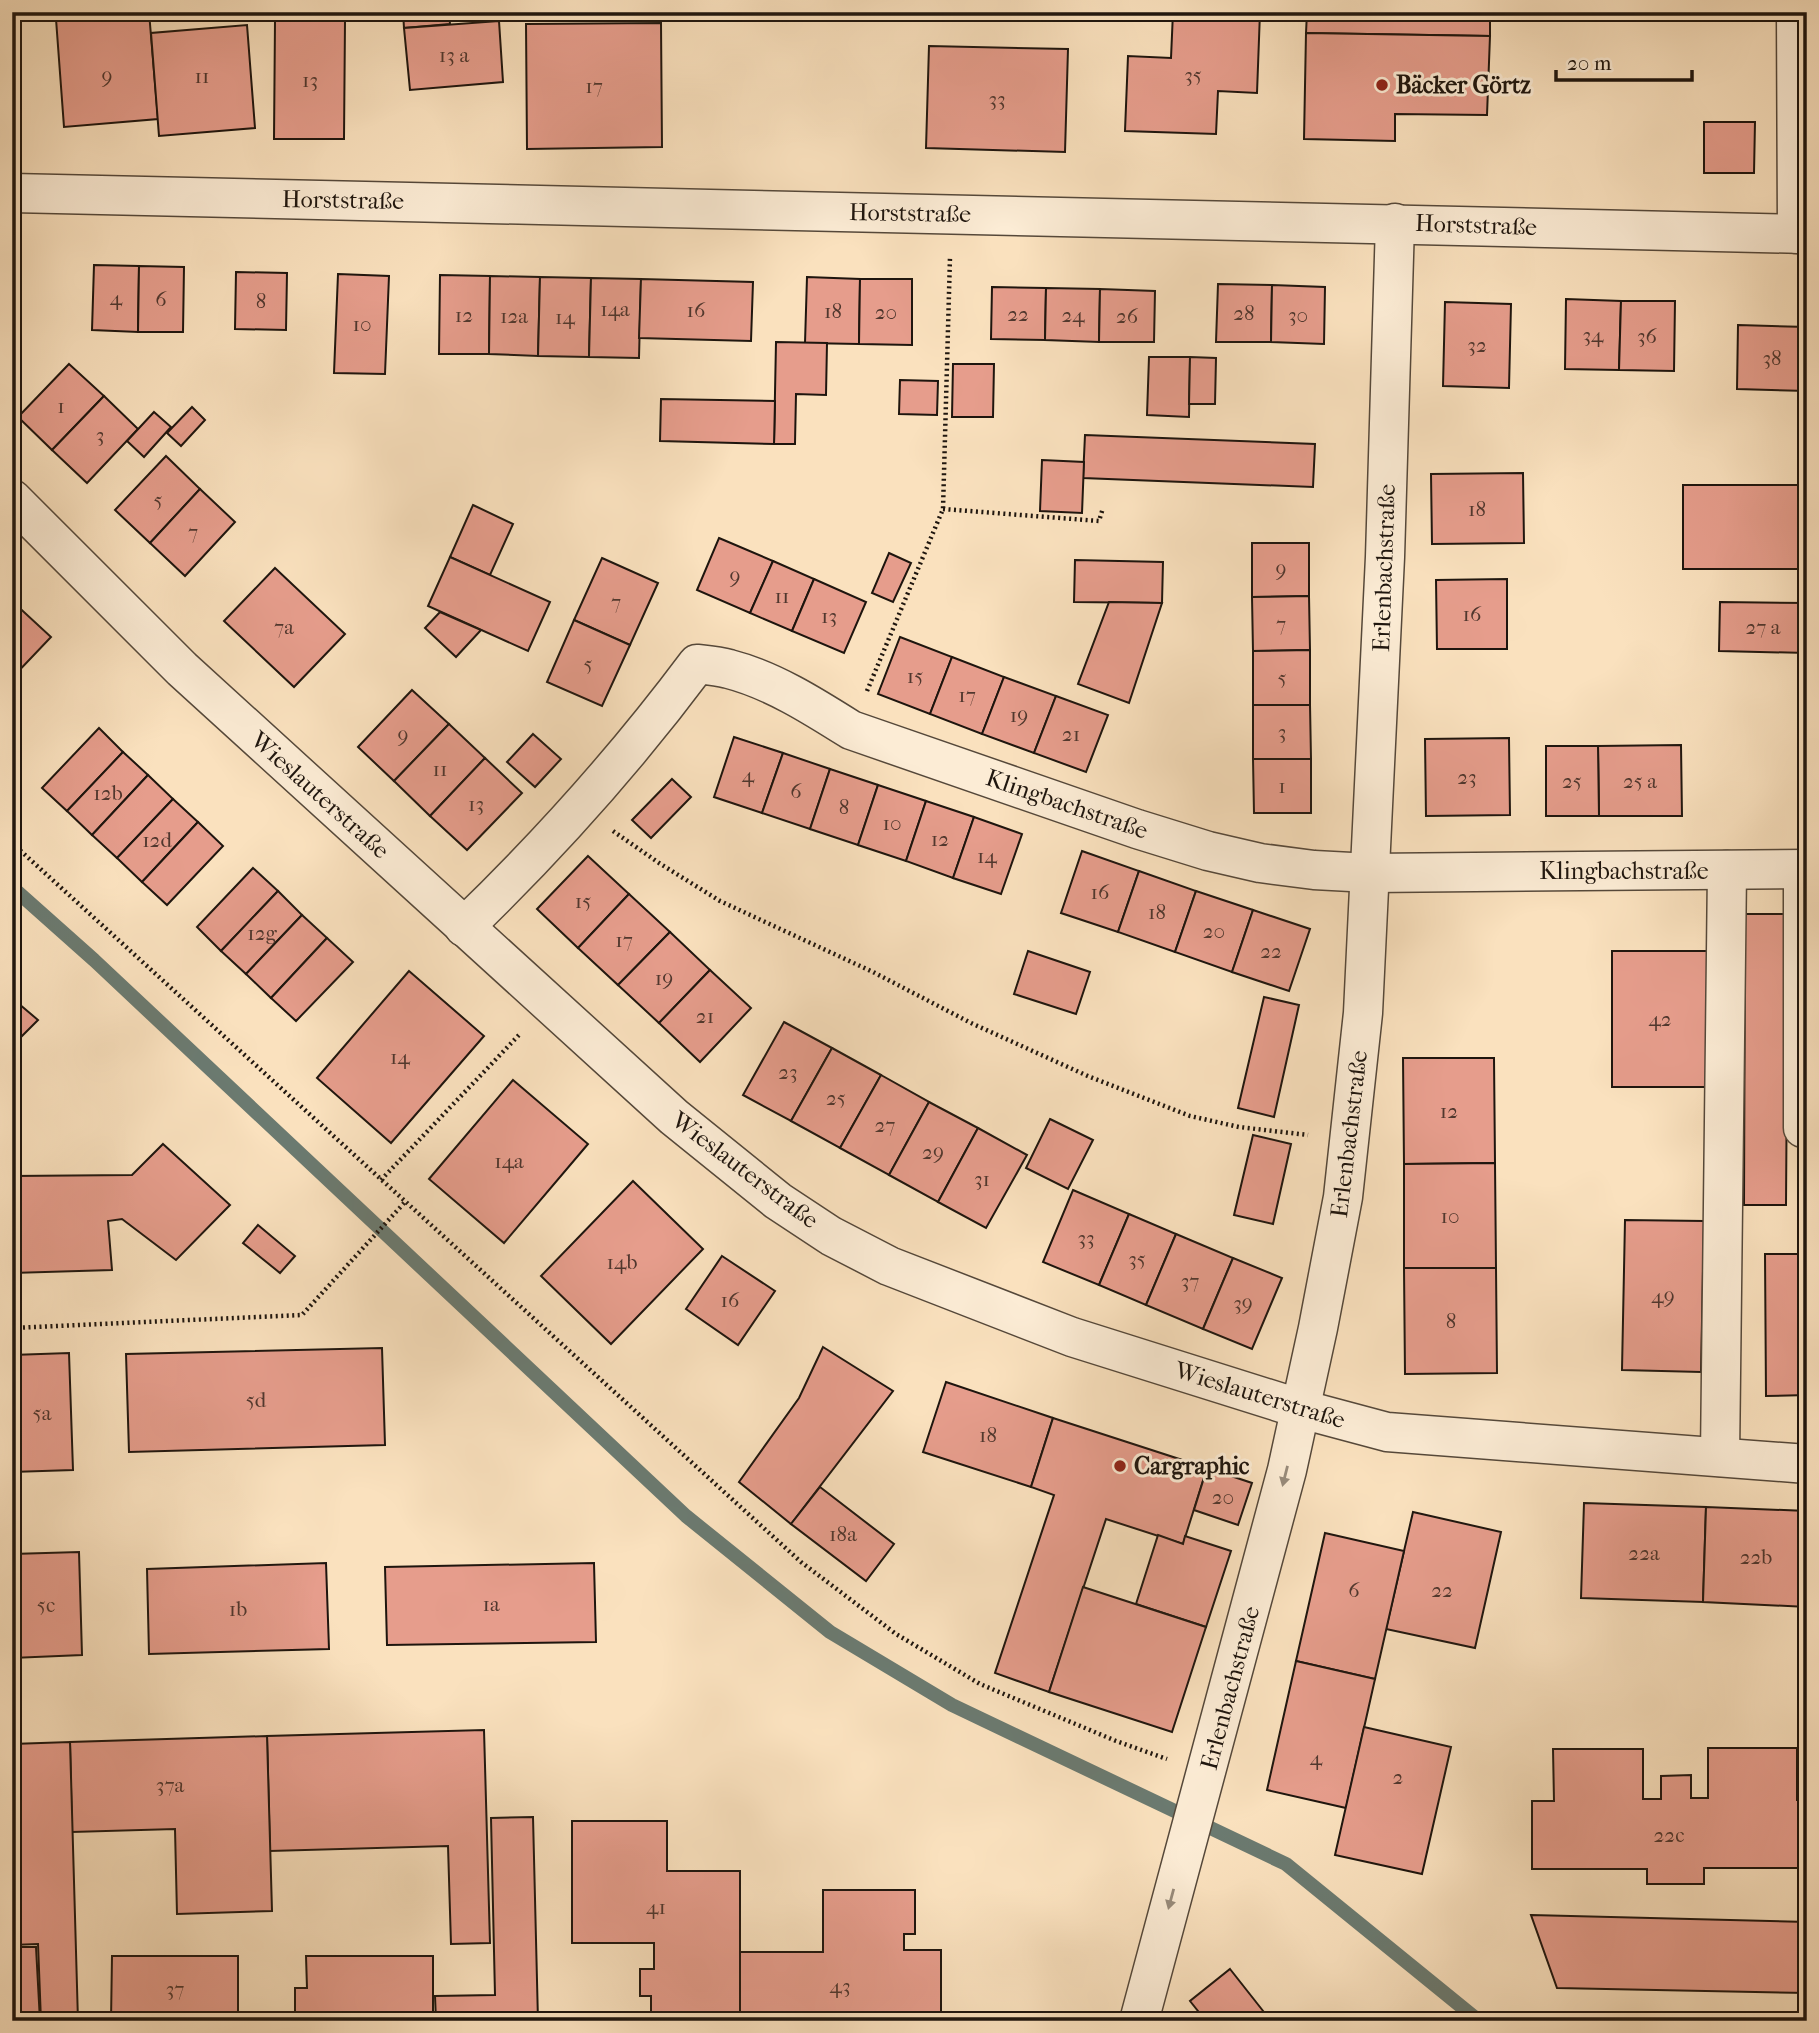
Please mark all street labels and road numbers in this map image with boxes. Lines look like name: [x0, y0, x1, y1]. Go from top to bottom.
street label: Horststraße: [282, 185, 404, 215]
street label: Horststraße: [849, 198, 971, 228]
street label: Horststraße: [1415, 209, 1538, 241]
street label: Erlenbachstraße: [1367, 483, 1401, 653]
street label: Wieslauterstraße: [244, 725, 395, 865]
street label: Klingbachstraße: [982, 763, 1152, 845]
street label: Klingbachstraße: [1539, 857, 1709, 885]
street label: Erlenbachstraße: [1325, 1049, 1373, 1219]
street label: Wieslauterstraße: [665, 1105, 824, 1234]
street label: Wieslauterstraße: [1171, 1356, 1349, 1434]
street label: Erlenbachstraße: [1195, 1603, 1265, 1773]

